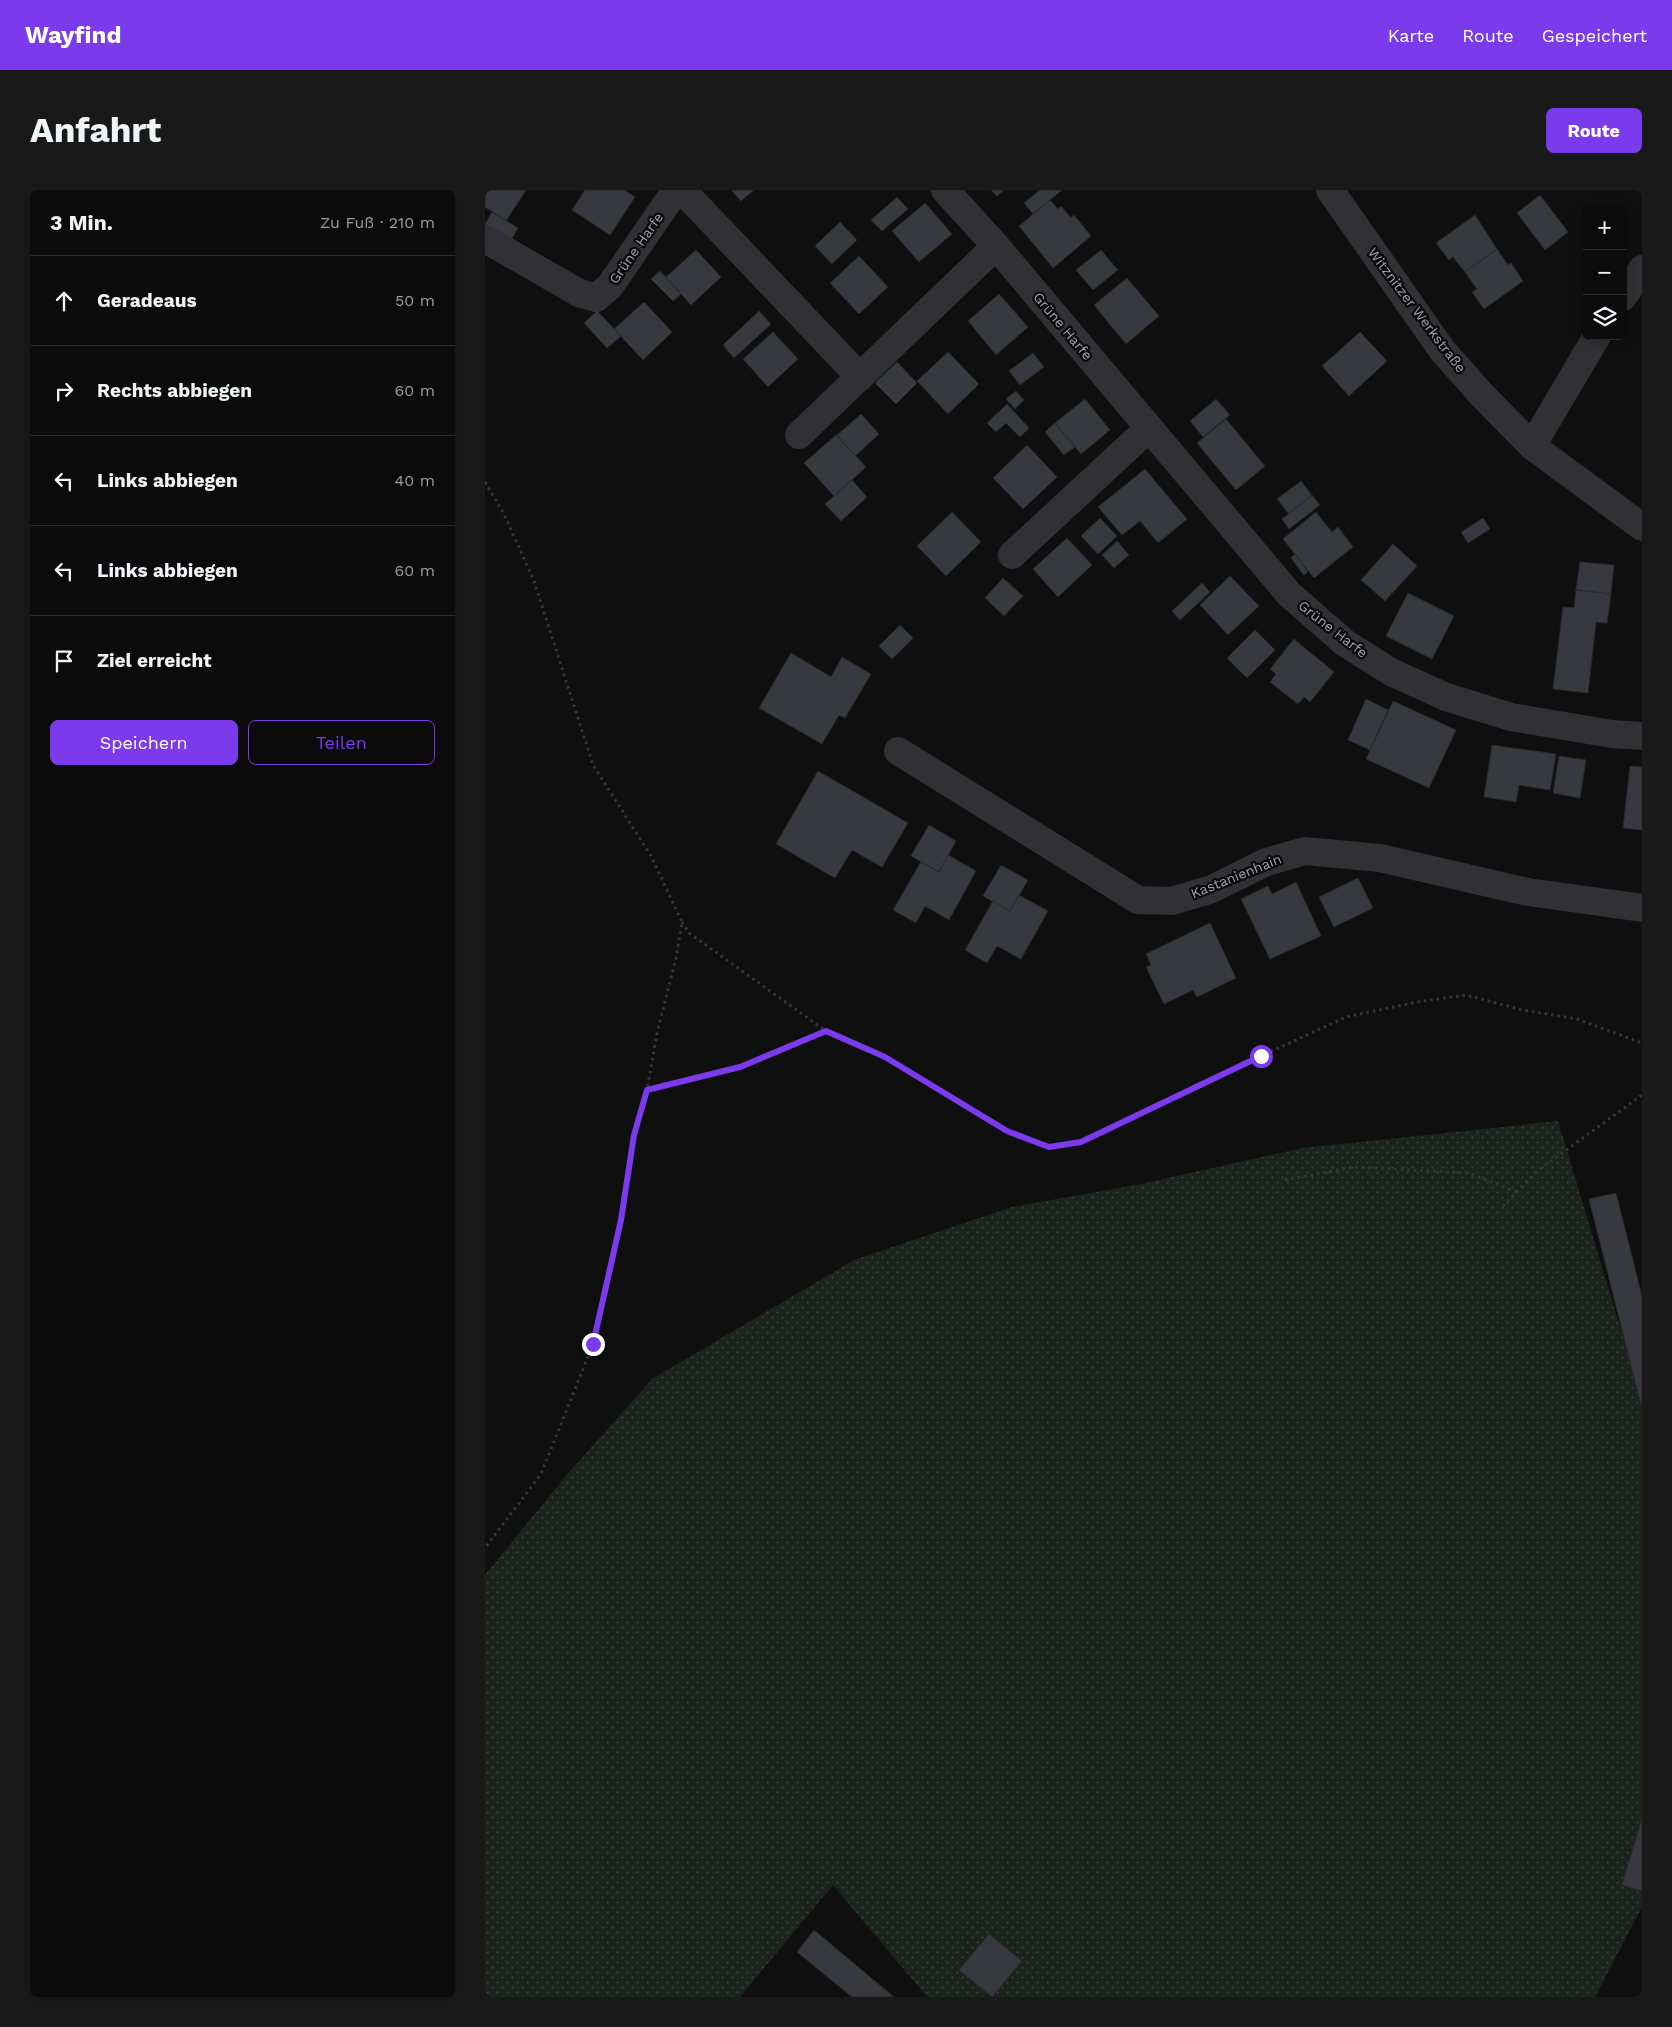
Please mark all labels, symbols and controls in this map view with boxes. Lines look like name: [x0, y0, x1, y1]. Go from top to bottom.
text: Wayfind: [25, 21, 121, 49]
text: Karte: [1388, 25, 1434, 46]
text: Route: [1462, 25, 1514, 46]
text: Gespeichert: [1542, 25, 1647, 46]
button: Route: [1546, 108, 1642, 153]
text: Anfahrt: [30, 109, 161, 151]
map controls: [1582, 205, 1627, 340]
button: +: [1582, 205, 1627, 250]
street label: Grüne Harfe: [606, 209, 666, 287]
text: 3 Min.: [50, 210, 113, 235]
text: Zu Fuß · 210 m: [320, 213, 435, 232]
street label: Witznitzer Werkstraße: [1365, 244, 1469, 376]
button: −: [1582, 250, 1627, 295]
icon: ahead: [50, 287, 78, 315]
text: Geradeaus: [97, 289, 197, 312]
street label: Grüne Harfe: [1030, 289, 1096, 363]
text: 50 m: [395, 291, 435, 310]
button: layers: [1582, 295, 1627, 340]
icon: right: [50, 377, 78, 405]
text: Rechts abbiegen: [97, 379, 252, 402]
text: 60 m: [395, 381, 435, 400]
icon: left: [50, 467, 78, 495]
text: Links abbiegen: [97, 469, 238, 492]
text: 40 m: [395, 471, 435, 490]
icon: left: [50, 557, 78, 585]
text: Links abbiegen: [97, 559, 238, 582]
text: 60 m: [395, 561, 435, 580]
street label: Grüne Harfe: [1295, 597, 1371, 661]
icon: arrive: [50, 647, 78, 675]
text: Ziel erreicht: [97, 649, 212, 672]
button: Speichern: [50, 720, 238, 765]
button: Teilen: [248, 720, 435, 765]
street label: Kastanienhain: [1188, 851, 1284, 901]
route start: [1250, 1045, 1273, 1068]
route end: [582, 1333, 605, 1356]

